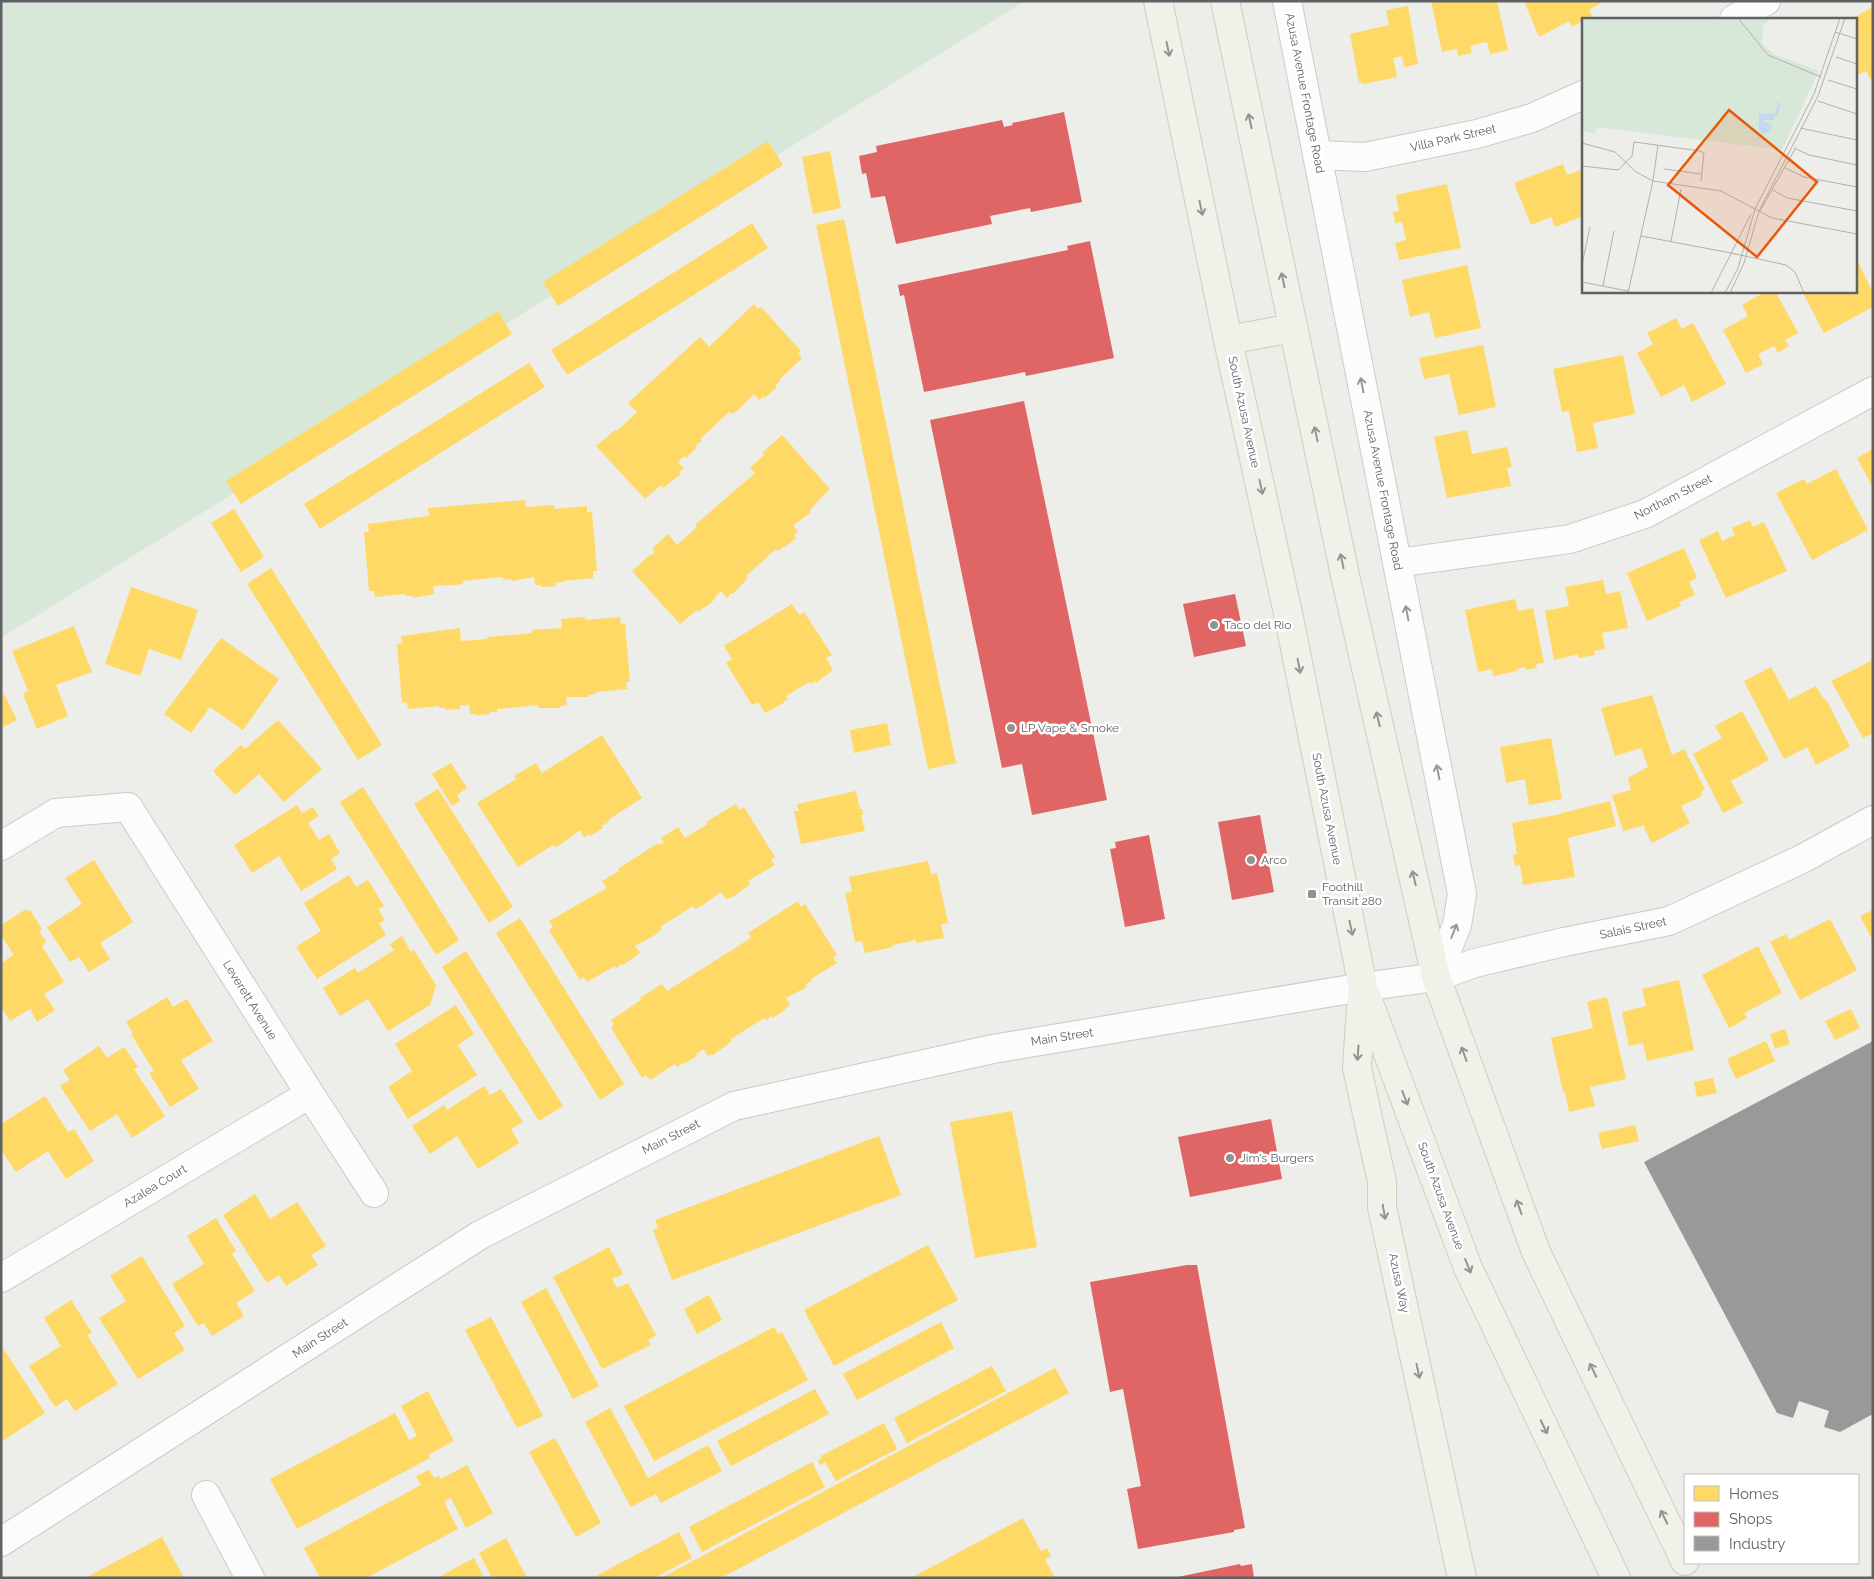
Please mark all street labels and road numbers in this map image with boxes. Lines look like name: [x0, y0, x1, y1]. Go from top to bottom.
street label: Azusa Avenue Frontage Road: [1283, 12, 1327, 174]
street label: Villa Park Street: [1409, 121, 1497, 155]
street label: South Azusa Avenue: [1225, 355, 1263, 469]
street label: Azusa Avenue Frontage Road: [1361, 409, 1405, 571]
street label: Northam Street: [1632, 471, 1714, 523]
street label: South Azusa Avenue: [1309, 752, 1345, 866]
street label: Salais Street: [1598, 914, 1668, 942]
street label: Leverett Avenue: [220, 958, 280, 1042]
street label: Main Street: [1030, 1025, 1094, 1049]
street label: Main Street: [640, 1116, 702, 1158]
street label: South Azusa Avenue: [1415, 1140, 1467, 1252]
street label: Azalea Court: [121, 1162, 189, 1210]
street label: Azusa Way: [1386, 1252, 1412, 1315]
street label: Main Street: [290, 1315, 350, 1361]

